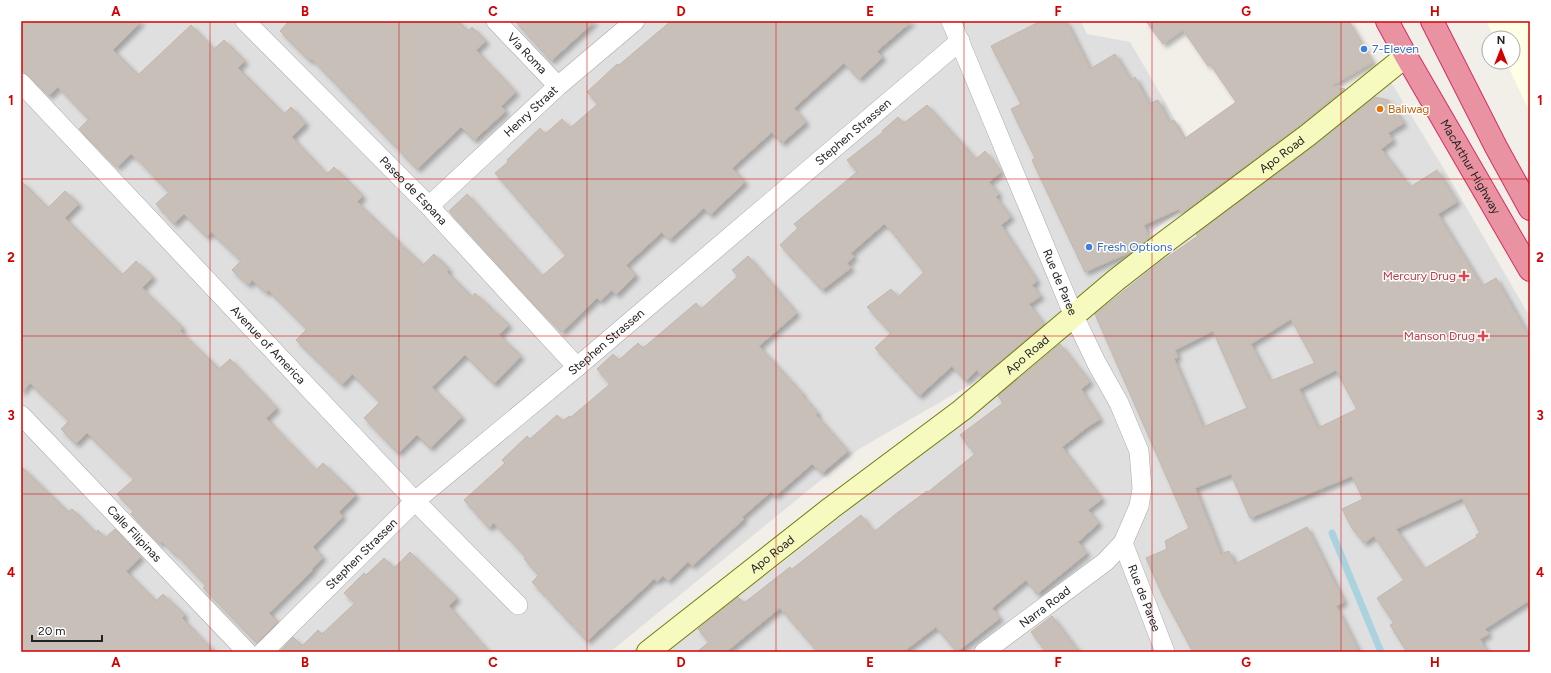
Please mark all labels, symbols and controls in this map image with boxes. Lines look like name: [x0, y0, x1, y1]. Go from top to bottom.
text: A: [111, 4, 121, 19]
text: B: [301, 4, 309, 19]
text: C: [488, 4, 498, 19]
text: D: [676, 4, 686, 19]
text: E: [866, 4, 874, 19]
text: F: [1054, 4, 1062, 19]
text: G: [1241, 4, 1251, 19]
text: H: [1430, 4, 1440, 19]
street label: Via Roma: [504, 30, 550, 77]
north arrow: [1481, 30, 1521, 70]
text: N: [1497, 34, 1505, 47]
place label: 7-Eleven: [1372, 42, 1419, 56]
marker: 7-Eleven: [1359, 44, 1369, 54]
street label: Henry Straat: [501, 83, 561, 140]
text: 1: [8, 93, 14, 108]
text: 1: [1537, 93, 1543, 108]
street label: Stephen Strassen: [812, 96, 894, 168]
place label: Baliwag: [1388, 102, 1429, 116]
marker: Baliwag: [1375, 104, 1385, 114]
street label: MacArthur Highway: [1437, 117, 1503, 217]
street label: Apo Road: [1257, 133, 1307, 176]
street label: Paseo de Espana: [377, 153, 450, 228]
place label: Fresh Options: [1097, 240, 1173, 254]
marker: Fresh Options: [1084, 242, 1094, 252]
street label: Rue de Paree: [1040, 247, 1080, 318]
text: 2: [7, 250, 15, 265]
text: 2: [1536, 250, 1544, 265]
place label: Mercury Drug: [1383, 269, 1456, 283]
marker: Mercury Drug: [1459, 271, 1469, 281]
street label: Avenue of America: [228, 303, 308, 387]
street label: Stephen Strassen: [566, 306, 647, 378]
place label: Manson Drug: [1404, 329, 1475, 343]
marker: Manson Drug: [1478, 331, 1488, 341]
street label: Apo Road: [1003, 332, 1052, 377]
text: 3: [7, 408, 15, 423]
text: 3: [1536, 408, 1544, 423]
street label: Calle Filipinas: [104, 503, 165, 565]
street label: Stephen Strassen: [323, 515, 400, 592]
street label: Apo Road: [747, 532, 797, 576]
street label: Rue de Paree: [1125, 563, 1164, 634]
text: 4: [7, 565, 15, 580]
text: 4: [1536, 565, 1544, 580]
street label: Narra Road: [1017, 583, 1073, 631]
scale bar: [32, 617, 102, 643]
text: 20 m: [38, 624, 66, 638]
text: A: [111, 655, 121, 670]
text: B: [301, 655, 309, 670]
text: C: [488, 655, 498, 670]
text: D: [676, 655, 686, 670]
text: E: [866, 655, 874, 670]
text: F: [1054, 655, 1062, 670]
text: G: [1241, 655, 1251, 670]
text: H: [1430, 655, 1440, 670]

